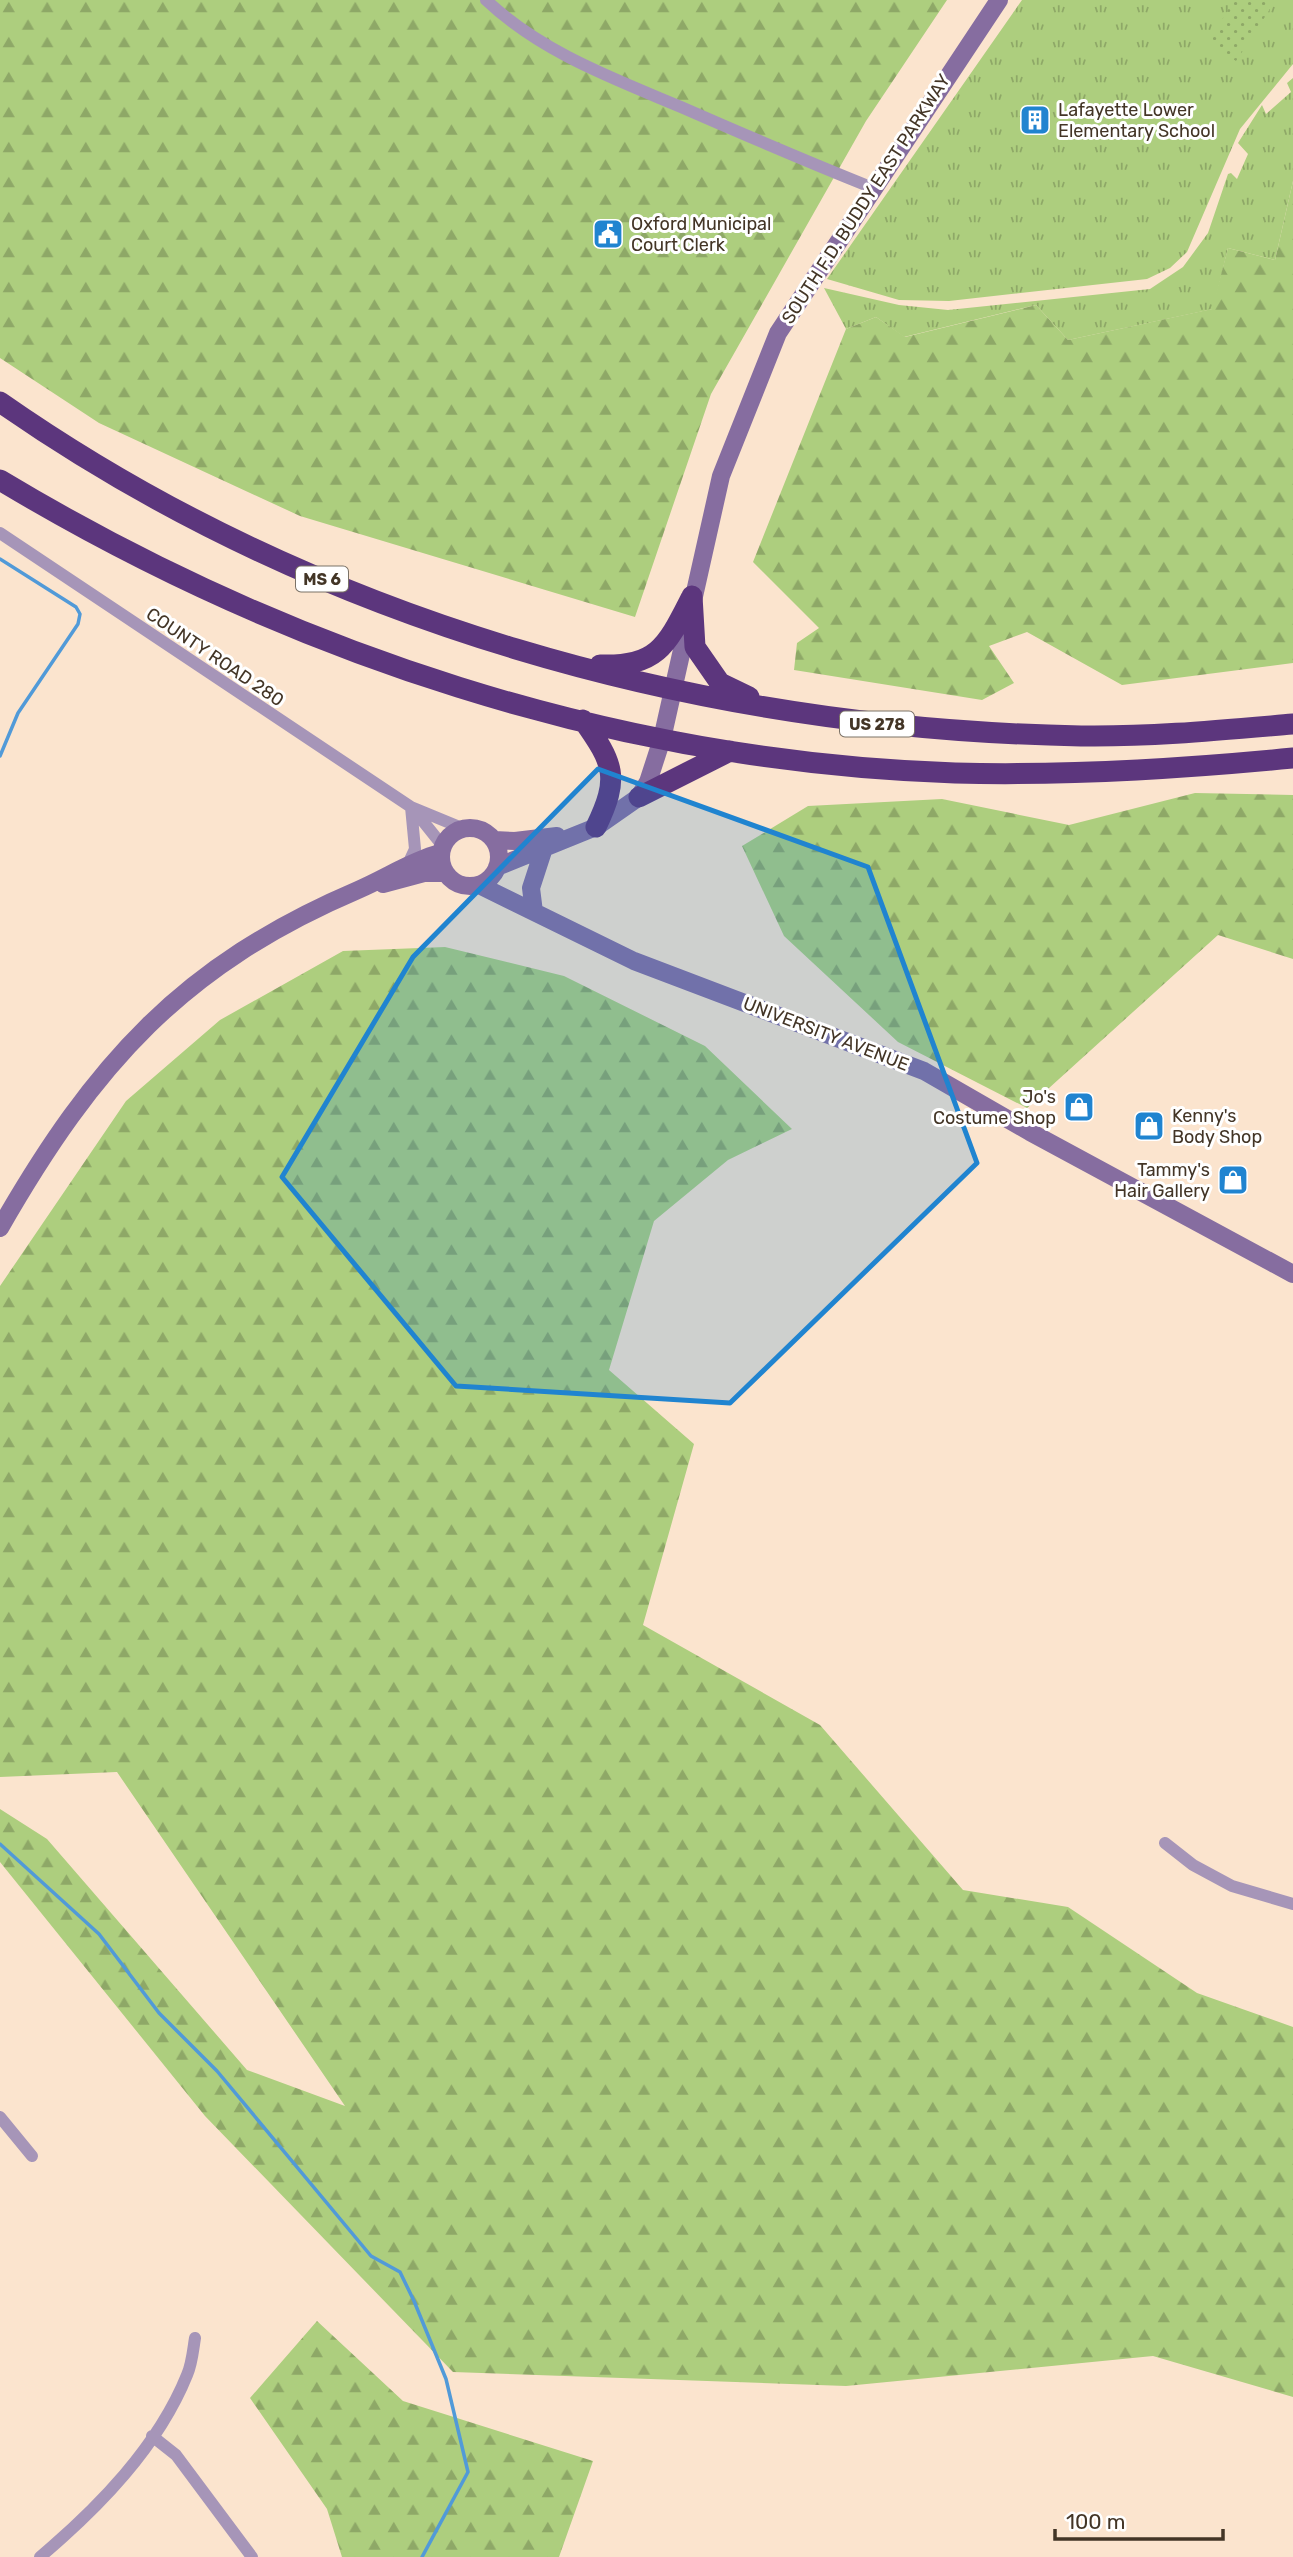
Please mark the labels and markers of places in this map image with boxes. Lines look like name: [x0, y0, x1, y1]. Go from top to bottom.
place label: Lafayette Lower Elementary School: [1058, 99, 1215, 142]
building icon: Lafayette Lower Elementary School: [1018, 103, 1052, 137]
place label: Oxford Municipal Court Clerk: [631, 213, 771, 256]
public building icon: Oxford Municipal Court Clerk: [591, 217, 625, 251]
place label: Jo's Costume Shop: [933, 1086, 1056, 1129]
shop icon: Jo's Costume Shop: [1062, 1090, 1096, 1124]
place label: Kenny's Body Shop: [1172, 1105, 1262, 1148]
shop icon: Kenny's Body Shop: [1132, 1109, 1166, 1143]
place label: Tammy's Hair Gallery: [1114, 1159, 1210, 1202]
shop icon: Tammy's Hair Gallery: [1216, 1163, 1250, 1197]

